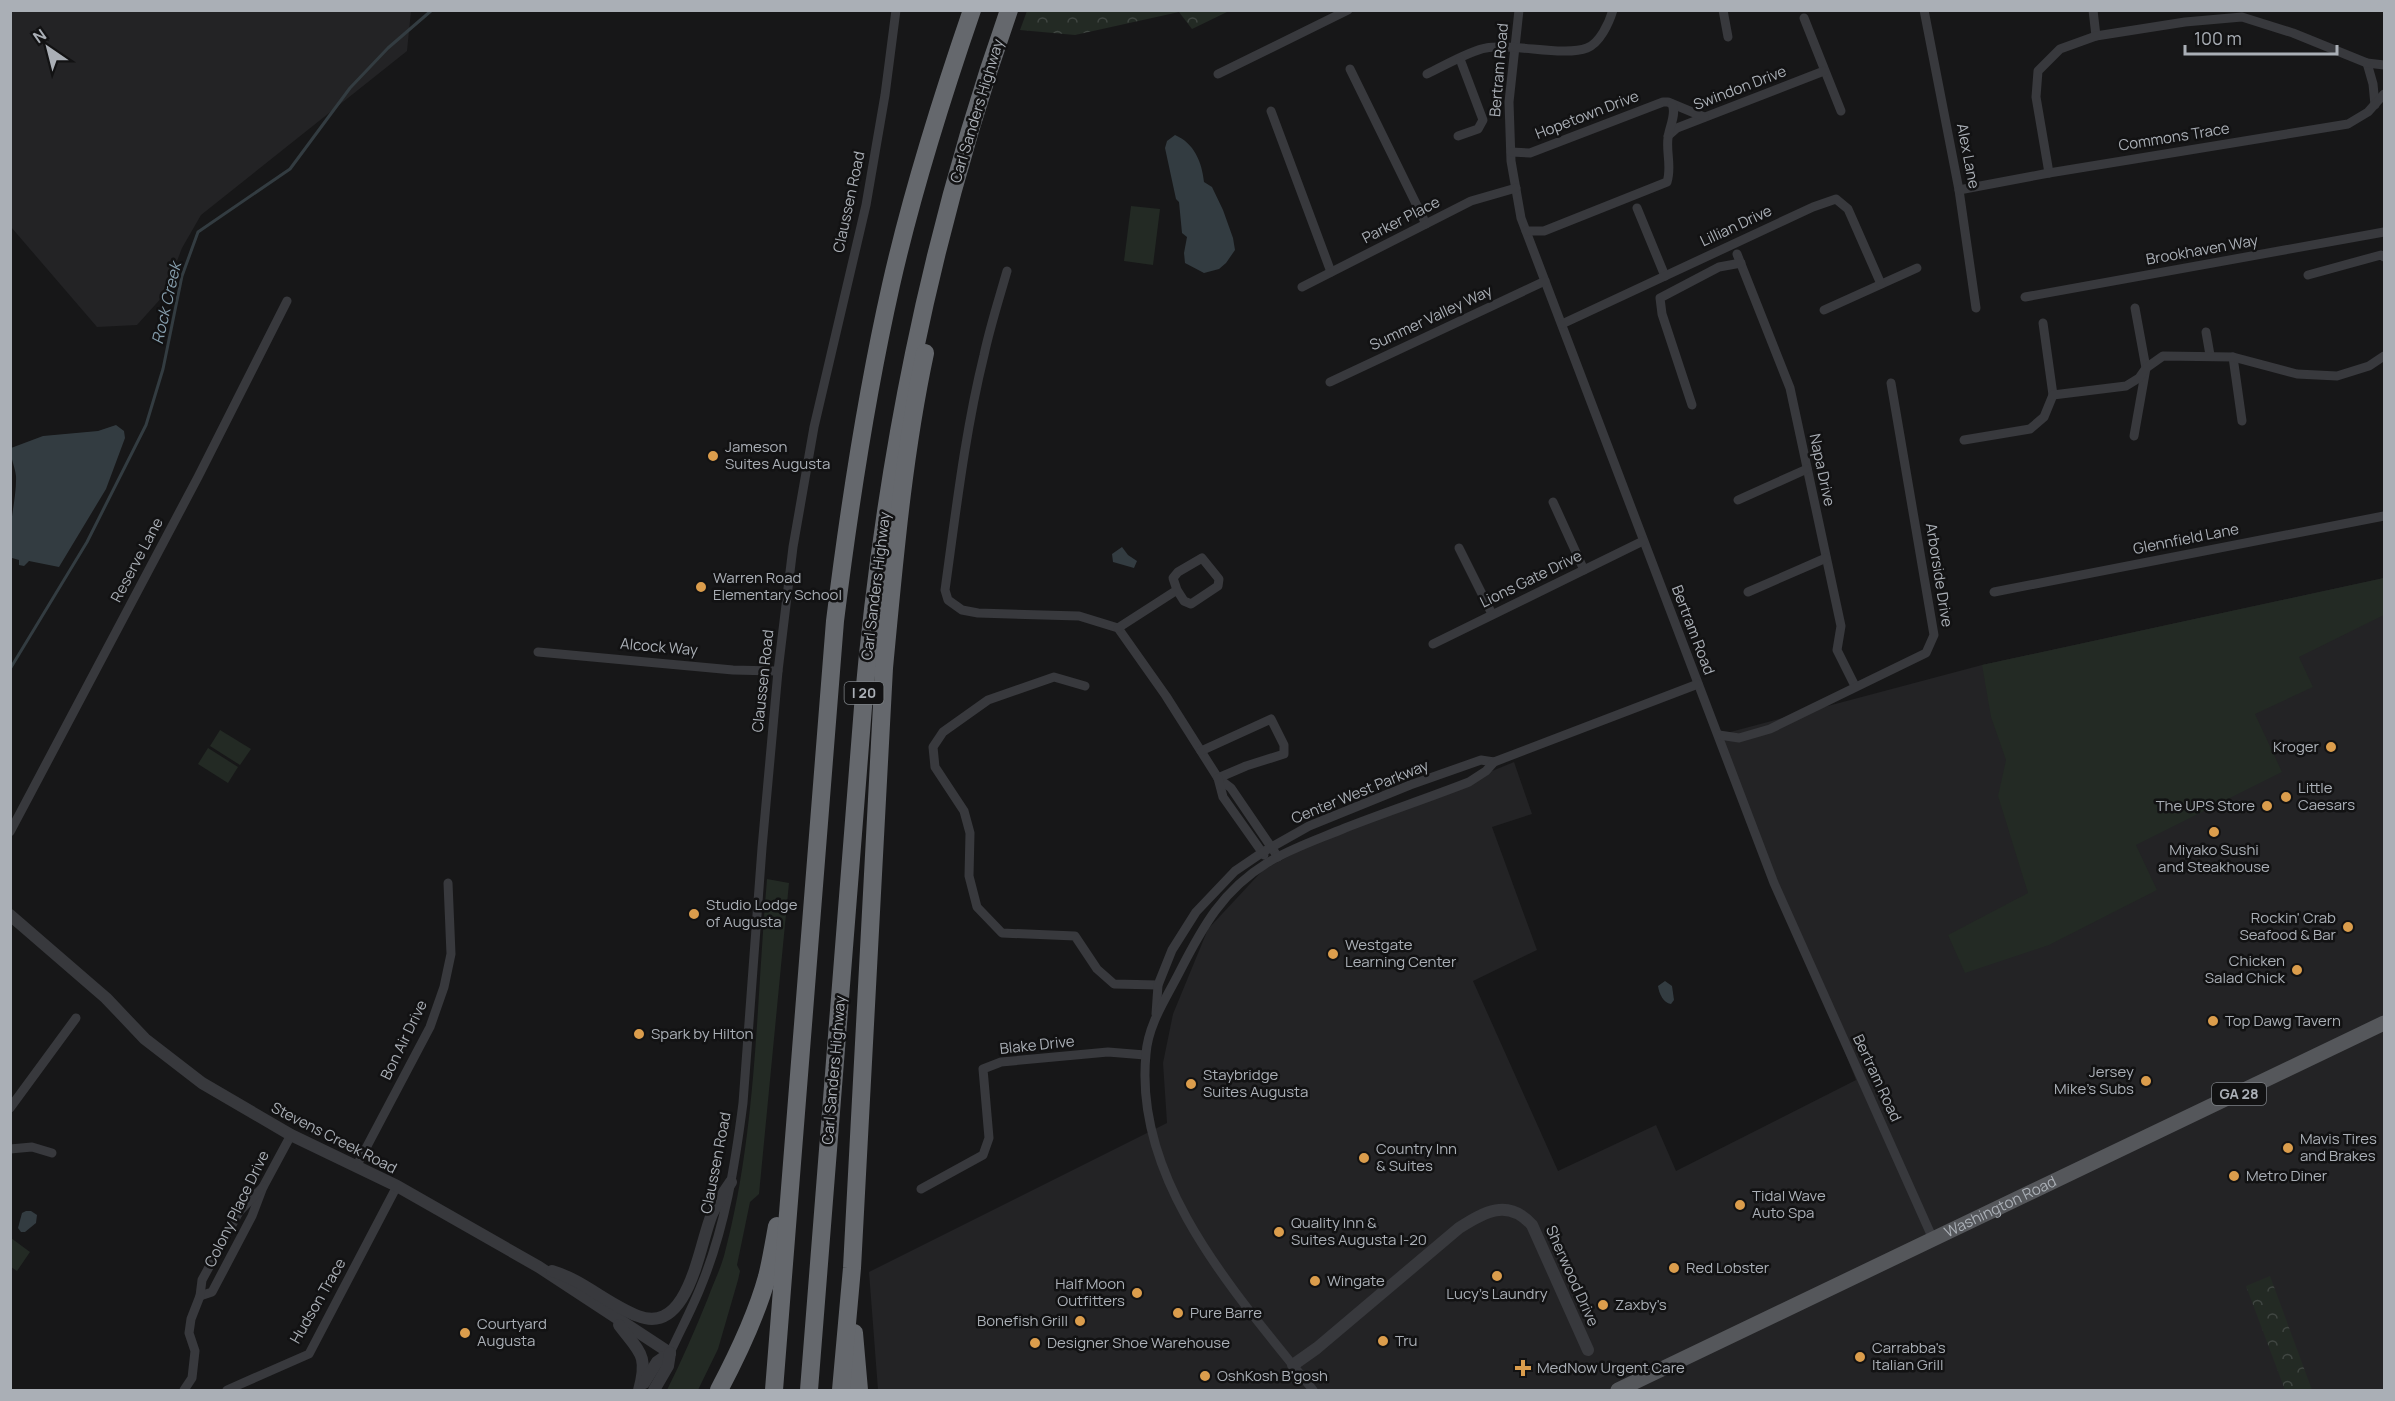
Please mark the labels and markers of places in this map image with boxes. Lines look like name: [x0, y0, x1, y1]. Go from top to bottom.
place label: Jameson Suites Augusta: [725, 436, 830, 474]
marker: Jameson Suites Augusta: [706, 449, 720, 463]
place label: Warren Road Elementary School: [713, 567, 842, 605]
marker: Warren Road Elementary School: [694, 580, 708, 594]
place label: Kroger: [2273, 736, 2320, 757]
marker: Kroger: [2324, 740, 2338, 754]
place label: Little Caesars: [2298, 777, 2355, 815]
marker: Little Caesars: [2279, 790, 2293, 804]
place label: The UPS Store: [2156, 795, 2255, 816]
marker: The UPS Store: [2260, 799, 2274, 813]
marker: Miyako Sushi and Steakhouse: [2207, 825, 2221, 839]
place label: Miyako Sushi and Steakhouse: [2158, 839, 2270, 877]
place label: Studio Lodge of Augusta: [706, 894, 798, 932]
marker: Studio Lodge of Augusta: [687, 907, 701, 921]
place label: Rockin' Crab Seafood & Bar: [2239, 907, 2337, 945]
marker: Rockin' Crab Seafood & Bar: [2341, 920, 2355, 934]
place label: Westgate Learning Center: [1345, 934, 1457, 972]
marker: Westgate Learning Center: [1326, 947, 1340, 961]
place label: Chicken Salad Chick: [2205, 950, 2286, 988]
marker: Chicken Salad Chick: [2290, 963, 2304, 977]
place label: Top Dawg Tavern: [2225, 1010, 2341, 1031]
marker: Top Dawg Tavern: [2206, 1014, 2220, 1028]
place label: Spark by Hilton: [651, 1023, 754, 1044]
marker: Spark by Hilton: [632, 1027, 646, 1041]
place label: Jersey Mike's Subs: [2054, 1061, 2134, 1099]
place label: Staybridge Suites Augusta: [1203, 1064, 1308, 1102]
marker: Jersey Mike's Subs: [2139, 1074, 2153, 1088]
marker: Staybridge Suites Augusta: [1184, 1077, 1198, 1091]
place label: Mavis Tires and Brakes: [2300, 1128, 2377, 1166]
place label: Country Inn & Suites: [1376, 1138, 1457, 1176]
marker: Mavis Tires and Brakes: [2281, 1141, 2295, 1155]
marker: Country Inn & Suites: [1357, 1151, 1371, 1165]
place label: Metro Diner: [2246, 1165, 2328, 1186]
marker: Metro Diner: [2227, 1169, 2241, 1183]
place label: Tidal Wave Auto Spa: [1752, 1185, 1826, 1223]
marker: Tidal Wave Auto Spa: [1733, 1198, 1747, 1212]
place label: Quality Inn & Suites Augusta I-20: [1291, 1212, 1427, 1250]
marker: Quality Inn & Suites Augusta I-20: [1272, 1225, 1286, 1239]
place label: Red Lobster: [1686, 1257, 1770, 1278]
marker: Red Lobster: [1667, 1261, 1681, 1275]
marker: Lucy's Laundry: [1490, 1269, 1504, 1283]
place label: Wingate: [1327, 1270, 1385, 1291]
place label: Half Moon Outfitters: [1055, 1273, 1125, 1311]
marker: Wingate: [1308, 1274, 1322, 1288]
place label: Lucy's Laundry: [1446, 1283, 1548, 1304]
marker: Half Moon Outfitters: [1130, 1286, 1144, 1300]
place label: Zaxby's: [1615, 1294, 1667, 1315]
marker: Zaxby's: [1596, 1298, 1610, 1312]
place label: Pure Barre: [1190, 1302, 1262, 1323]
marker: Pure Barre: [1171, 1306, 1185, 1320]
place label: Bonefish Grill: [977, 1310, 1068, 1331]
place label: Courtyard Augusta: [477, 1313, 547, 1351]
marker: Bonefish Grill: [1073, 1314, 1087, 1328]
marker: Courtyard Augusta: [458, 1326, 472, 1340]
place label: Tru: [1395, 1330, 1418, 1351]
place label: Designer Shoe Warehouse: [1047, 1332, 1230, 1353]
marker: Tru: [1376, 1334, 1390, 1348]
marker: Designer Shoe Warehouse: [1028, 1336, 1042, 1350]
place label: Carrabba's Italian Grill: [1872, 1337, 1946, 1375]
marker: Carrabba's Italian Grill: [1853, 1350, 1867, 1364]
place label: MedNow Urgent Care: [1537, 1357, 1685, 1378]
marker: MedNow Urgent Care: [1514, 1359, 1532, 1377]
place label: OshKosh B'gosh: [1217, 1365, 1328, 1386]
marker: OshKosh B'gosh: [1198, 1369, 1212, 1383]

